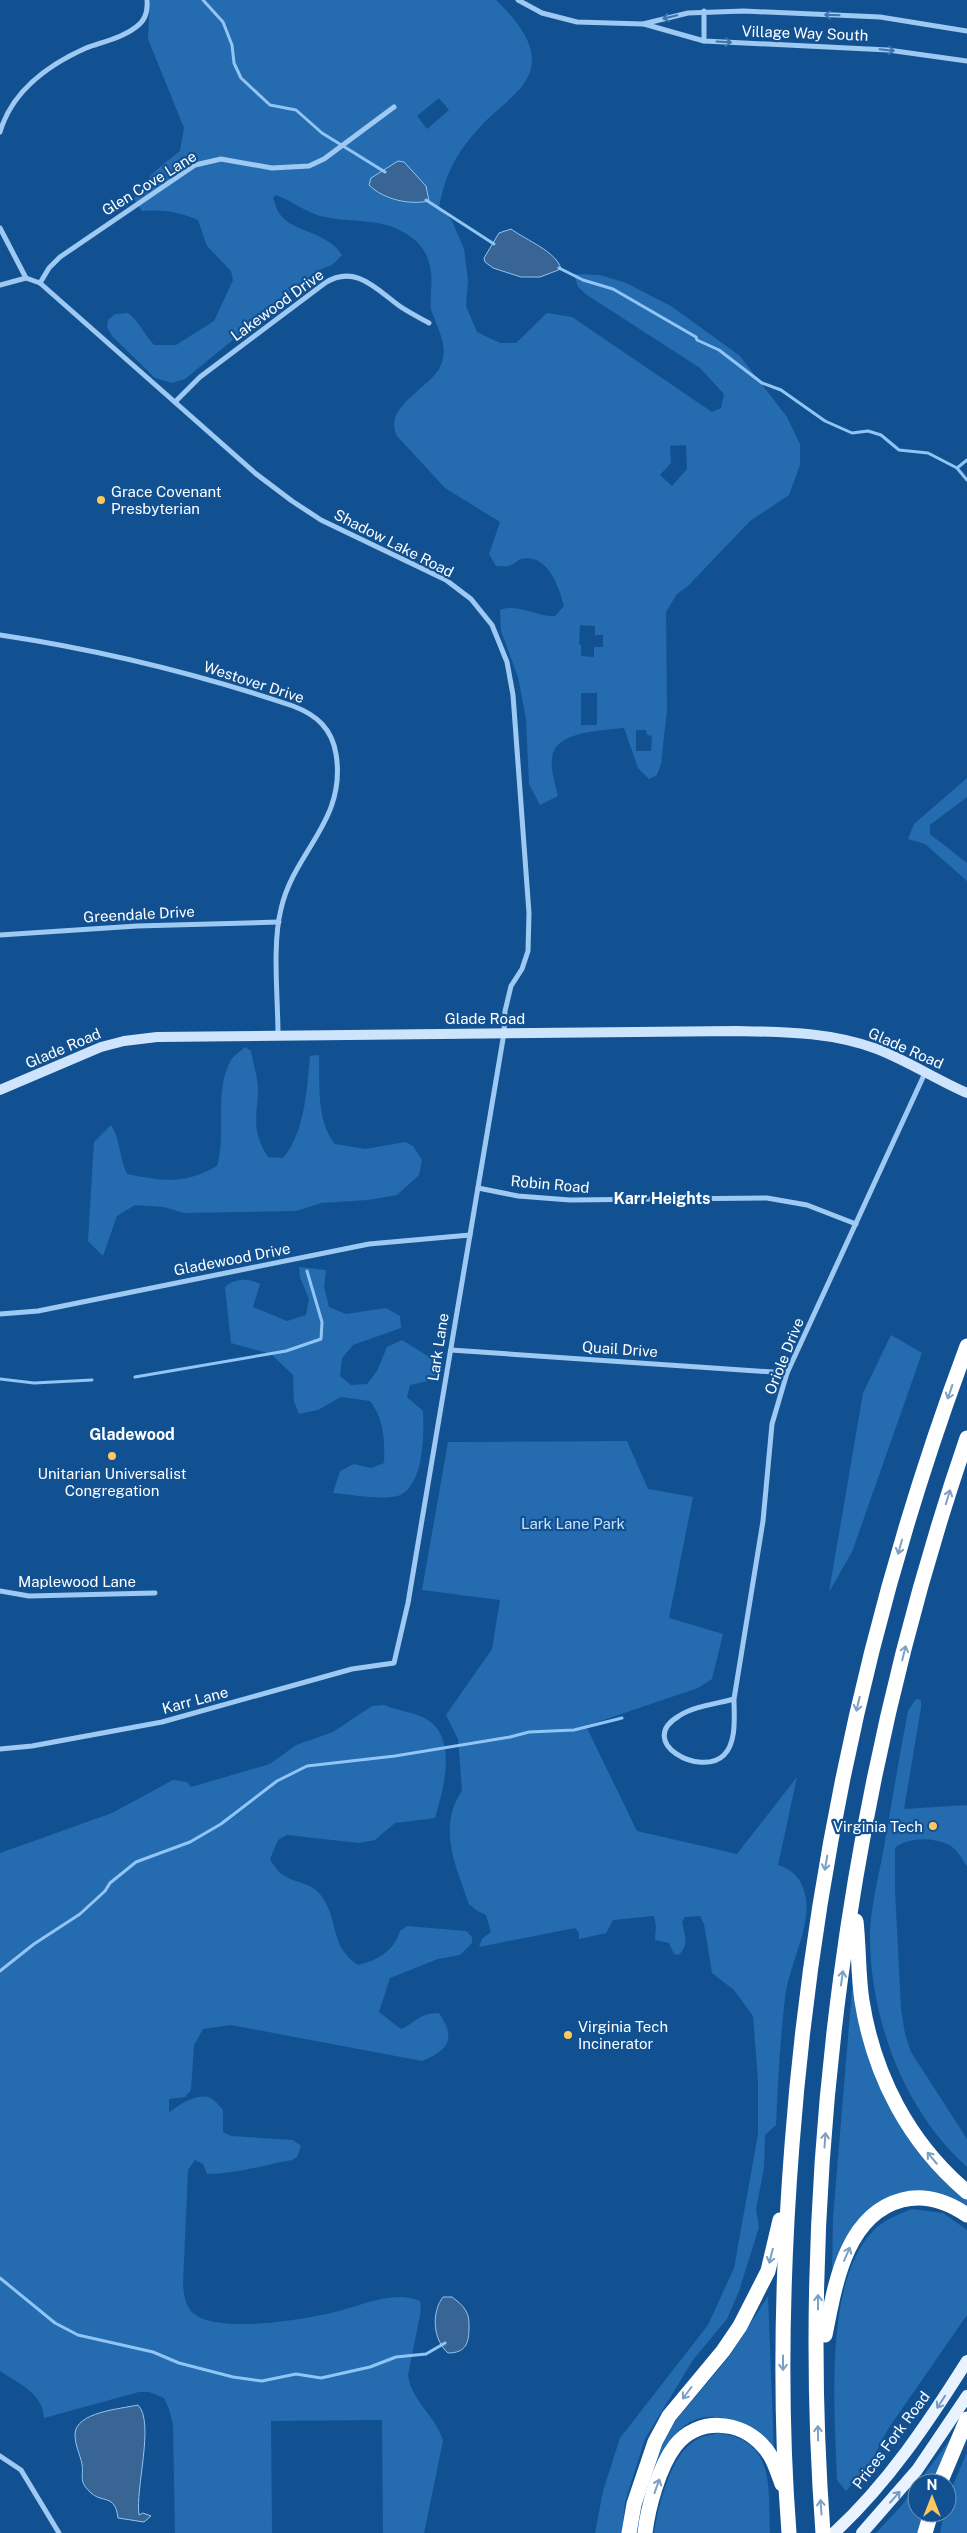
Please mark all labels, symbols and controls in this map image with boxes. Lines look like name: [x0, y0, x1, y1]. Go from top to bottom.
one-way arrow: [824, 10, 840, 19]
one-way arrow: [663, 13, 679, 22]
street label: Village Way South: [741, 22, 869, 44]
one-way arrow: [716, 38, 732, 47]
one-way arrow: [878, 45, 894, 55]
street label: Glen Cove Lane: [99, 147, 199, 219]
street label: Lakewood Drive: [227, 266, 327, 344]
place label: Grace Covenant Presbyterian: [111, 483, 222, 517]
marker: Grace Covenant Presbyterian: [95, 494, 107, 506]
street label: Shadow Lake Road: [331, 505, 457, 581]
street label: Westover Drive: [202, 658, 306, 706]
street label: Greendale Drive: [83, 903, 195, 925]
street label: Glade Road: [445, 1010, 525, 1027]
street label: Glade Road: [23, 1024, 103, 1072]
street label: Glade Road: [866, 1024, 946, 1072]
street label: Robin Road: [510, 1172, 590, 1196]
district label: Karr Heights: [614, 1189, 710, 1208]
street label: Gladewood Drive: [172, 1239, 292, 1279]
street label: Lark Lane: [424, 1312, 452, 1382]
street label: Oriole Drive: [761, 1315, 807, 1397]
street label: Quail Drive: [581, 1338, 659, 1360]
one-way arrow: [945, 1384, 954, 1399]
district label: Gladewood: [89, 1425, 175, 1444]
marker: Unitarian Universalist Congregation: [106, 1450, 118, 1462]
place label: Unitarian Universalist Congregation: [37, 1465, 187, 1499]
one-way arrow: [943, 1489, 953, 1505]
park label: Lark Lane Park: [521, 1515, 625, 1532]
one-way arrow: [895, 1538, 904, 1554]
street label: Maplewood Lane: [18, 1573, 136, 1590]
one-way arrow: [900, 1645, 909, 1661]
street label: Karr Lane: [160, 1683, 230, 1717]
one-way arrow: [853, 1695, 862, 1711]
place label: Virginia Tech: [833, 1818, 923, 1835]
marker: Virginia Tech: [927, 1820, 939, 1832]
one-way arrow: [820, 1854, 830, 1870]
one-way arrow: [837, 1971, 847, 1987]
place label: Virginia Tech Incinerator: [578, 2018, 668, 2052]
marker: Virginia Tech Incinerator: [562, 2029, 574, 2041]
one-way arrow: [820, 2132, 830, 2148]
one-way arrow: [927, 2152, 938, 2165]
one-way arrow: [842, 2246, 852, 2261]
one-way arrow: [766, 2248, 775, 2264]
one-way arrow: [813, 2294, 823, 2310]
one-way arrow: [778, 2354, 788, 2371]
one-way arrow: [681, 2386, 692, 2399]
street label: Prices Fork Road: [849, 2388, 933, 2492]
one-way arrow: [935, 2395, 945, 2409]
one-way arrow: [814, 2425, 823, 2441]
north arrow: [907, 2473, 957, 2523]
text: N: [927, 2477, 937, 2493]
one-way arrow: [653, 2479, 662, 2494]
one-way arrow: [889, 2491, 901, 2503]
one-way arrow: [816, 2499, 826, 2515]

